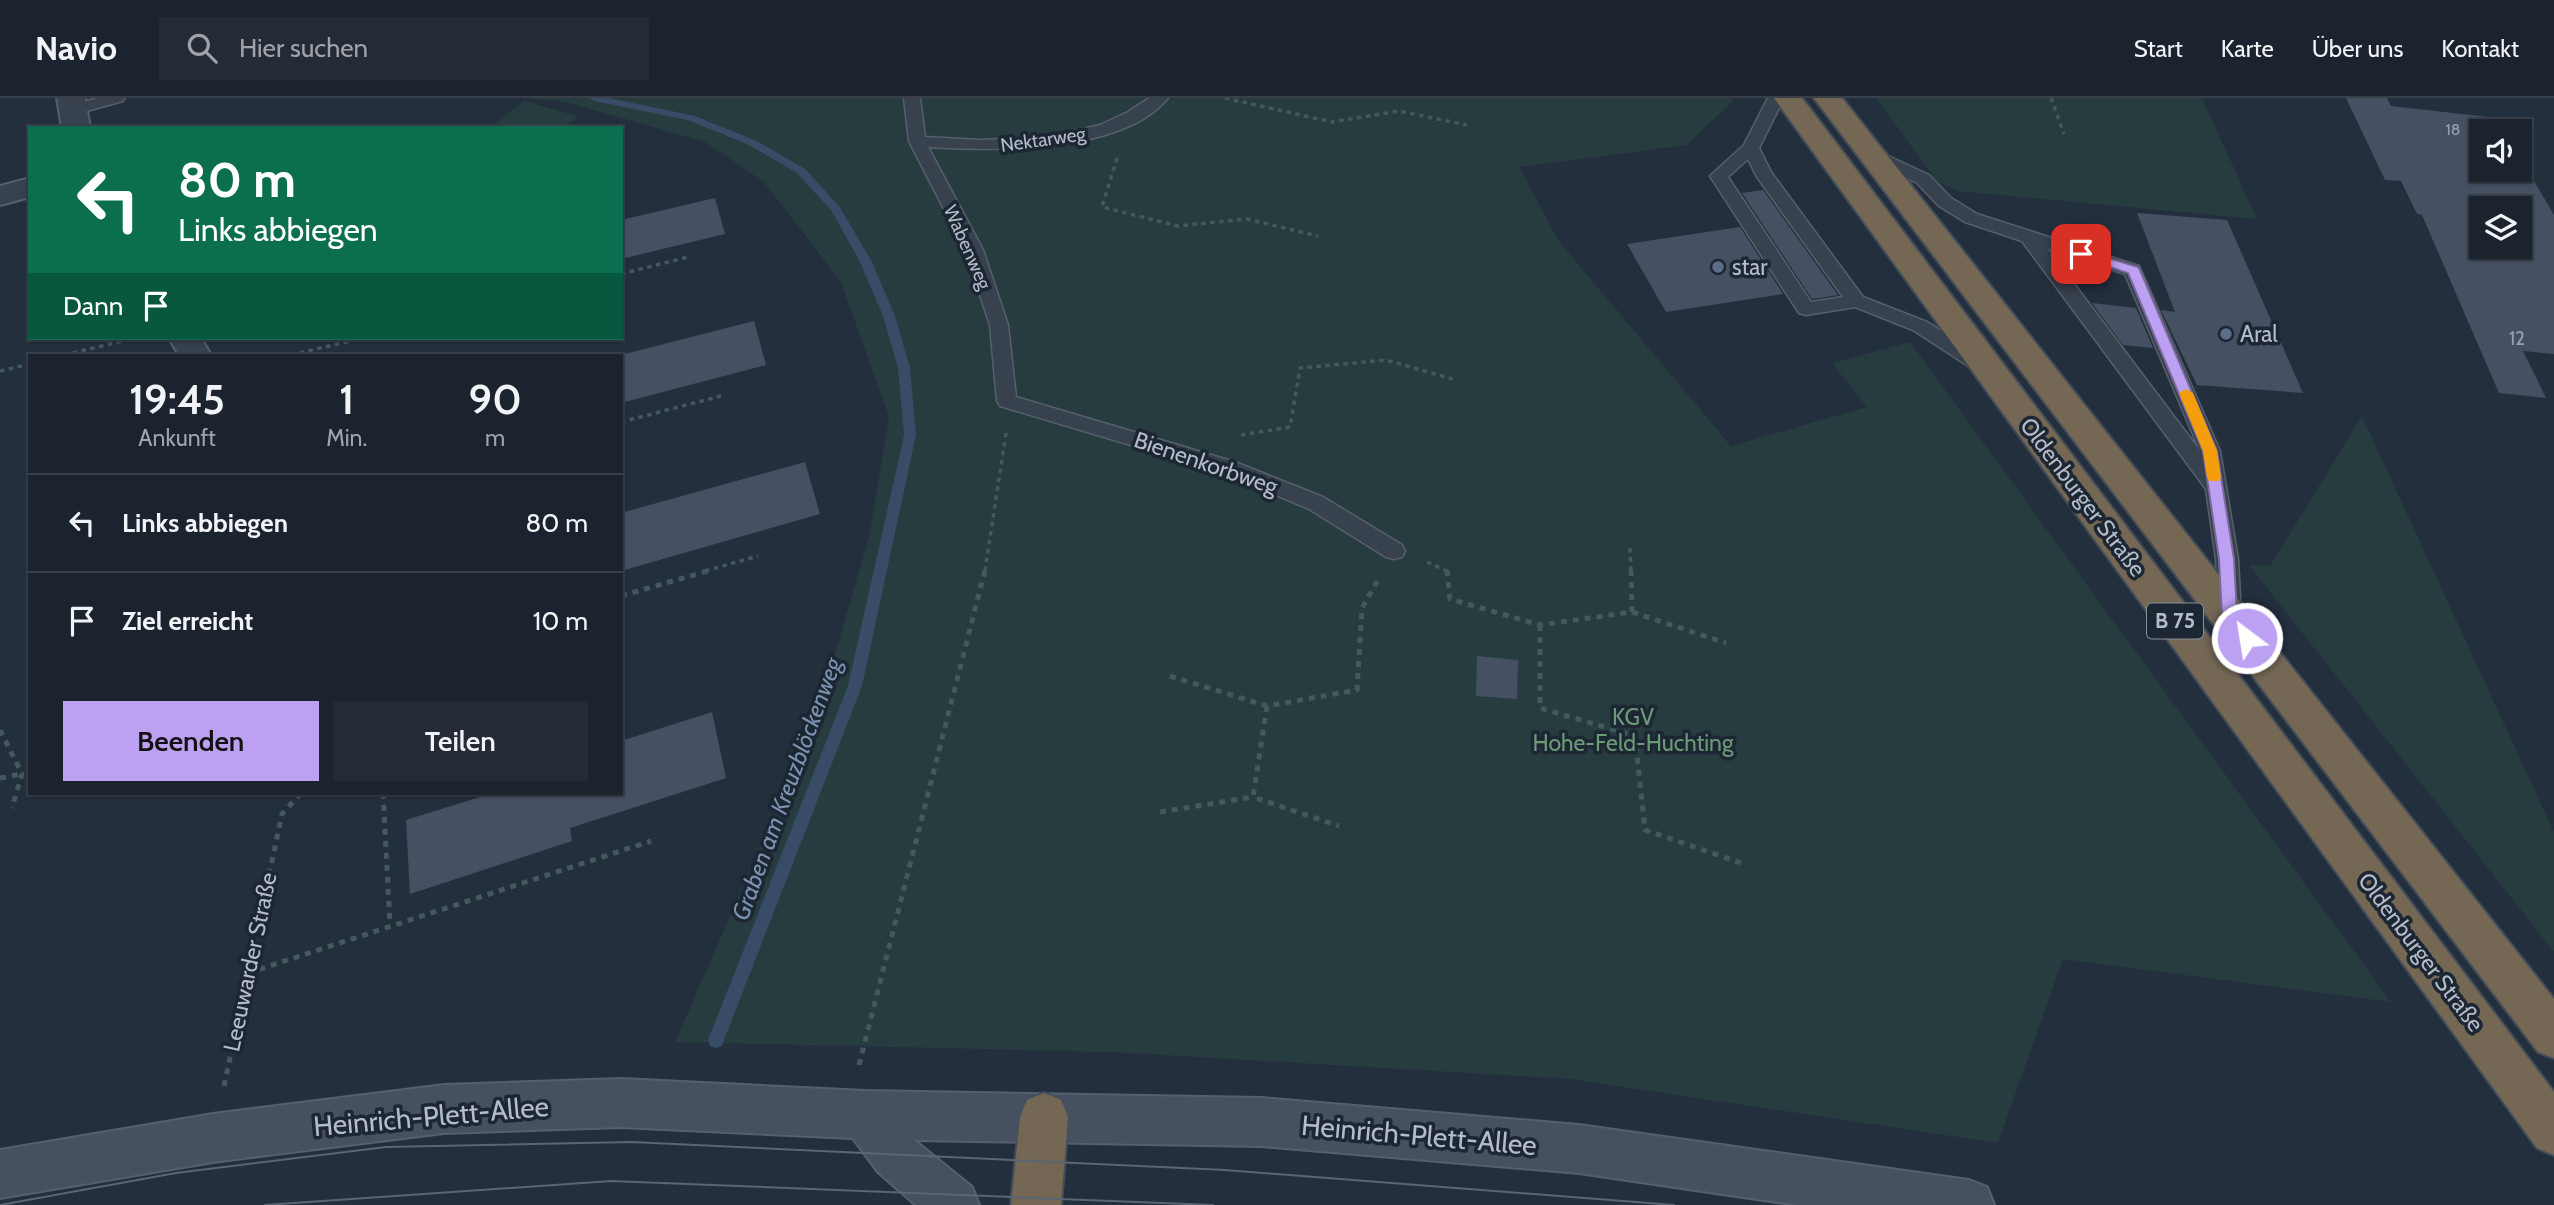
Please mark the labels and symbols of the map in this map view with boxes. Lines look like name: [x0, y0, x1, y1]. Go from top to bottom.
house number: 18: [2446, 120, 2460, 139]
street label: Nektarweg: [999, 122, 1088, 157]
street label: Wabenweg: [939, 201, 997, 293]
pin: [2051, 224, 2111, 284]
place label: star: [1732, 253, 1768, 281]
marker: star: [1710, 259, 1726, 275]
place label: Aral: [2240, 320, 2278, 348]
marker: Aral: [2218, 326, 2234, 342]
house number: 12: [2509, 327, 2525, 350]
street label: Oldenburger Straße: [2014, 412, 2152, 582]
street label: Bienenkorbweg: [1131, 425, 1282, 501]
position arrow: [2210, 601, 2284, 675]
road number: B 75: [2147, 603, 2203, 638]
water label: Graben am Kreuzblöckenweg: [725, 653, 848, 924]
park label: KGV Hohe-Feld-Huchting: [1533, 703, 1734, 757]
street label: Oldenburger Straße: [2352, 867, 2490, 1037]
street label: Leeuwarder Straße: [217, 870, 283, 1054]
street label: Heinrich-Plett-Allee: [312, 1089, 550, 1143]
street label: Heinrich-Plett-Allee: [1300, 1108, 1538, 1162]

